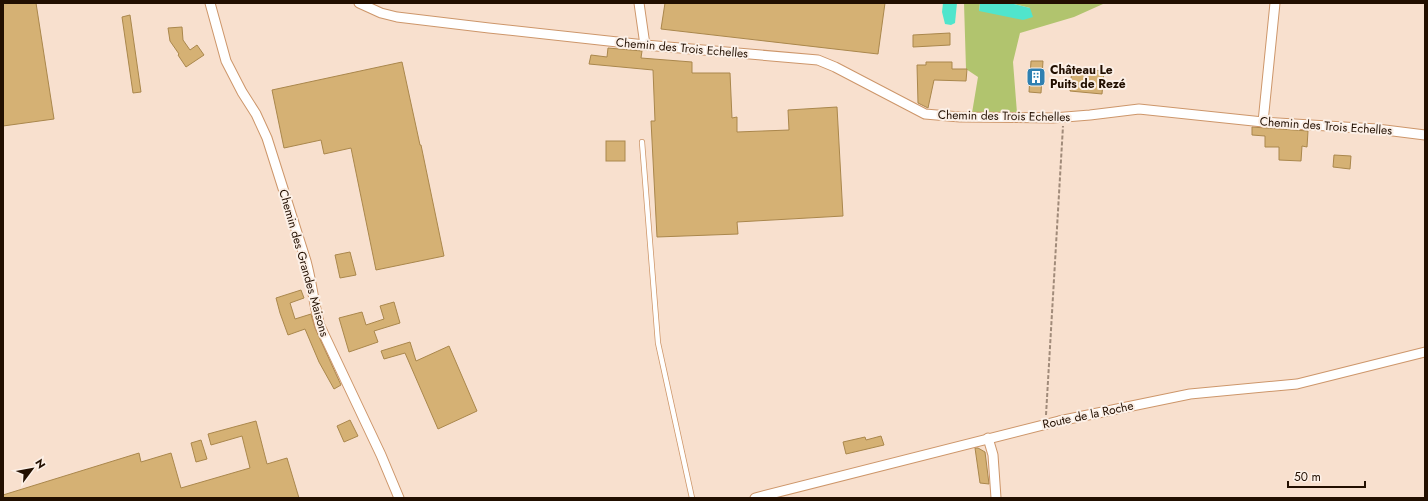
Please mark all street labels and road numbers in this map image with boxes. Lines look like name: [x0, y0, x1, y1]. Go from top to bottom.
street label: Chemin des Trois Echelles: [615, 33, 749, 63]
street label: Chemin des Trois Echelles: [938, 106, 1071, 126]
street label: Chemin des Trois Echelles: [1259, 112, 1393, 140]
street label: Chemin des Grandes Maisons: [274, 187, 334, 339]
street label: Route de la Roche: [1041, 397, 1135, 433]

